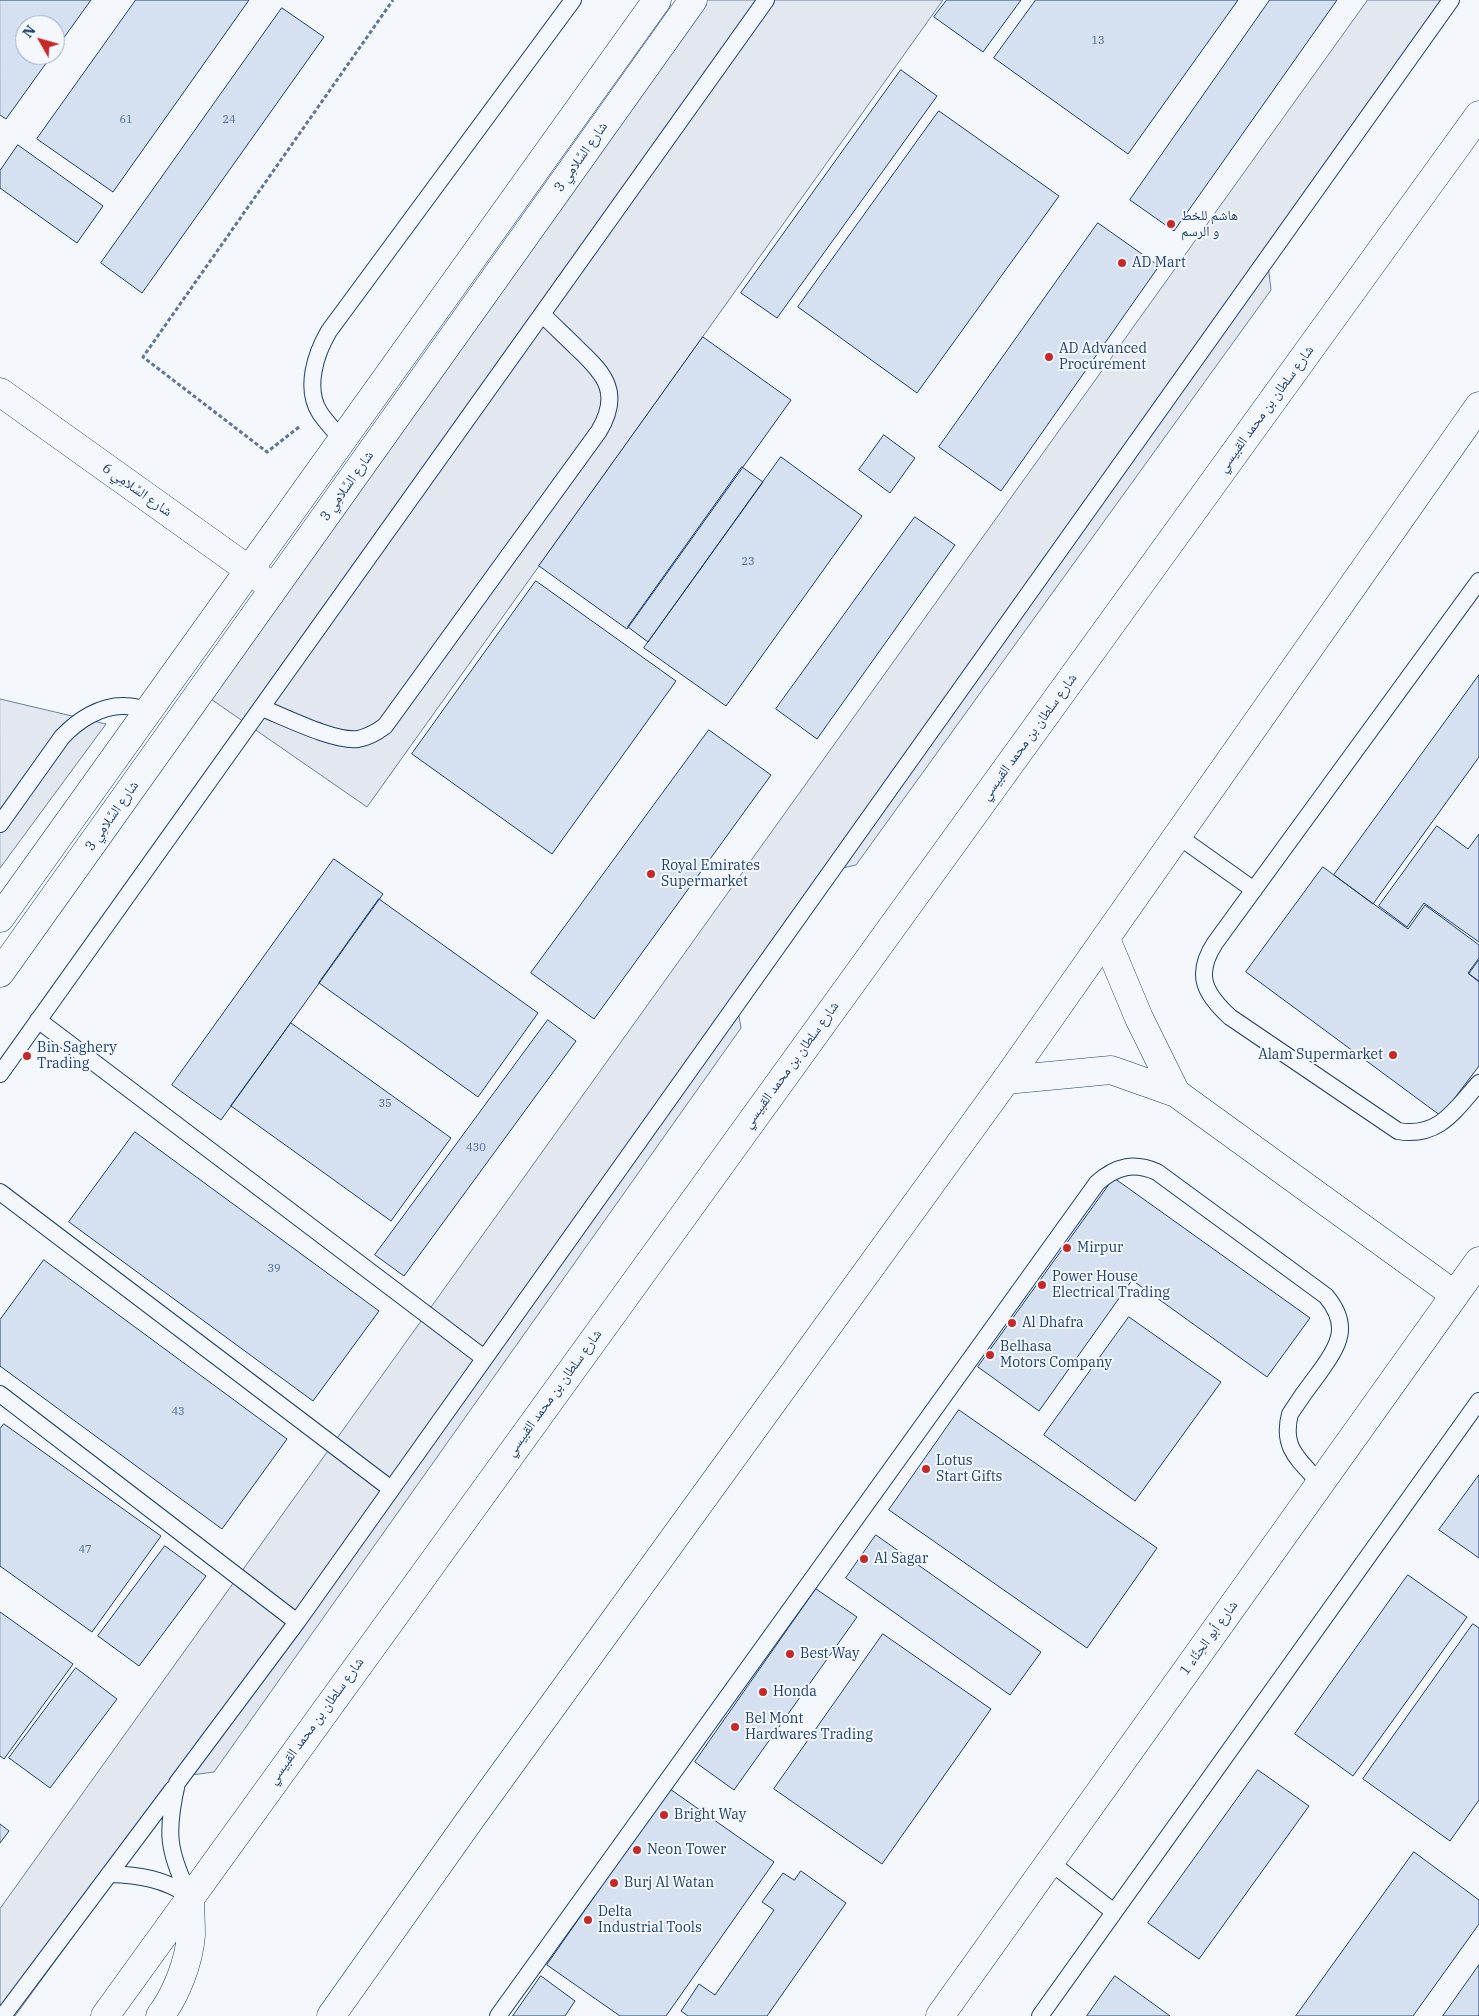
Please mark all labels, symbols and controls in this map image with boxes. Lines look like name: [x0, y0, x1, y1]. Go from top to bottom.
north arrow: [15, 15, 65, 65]
text: N: [18, 21, 39, 41]
house number: 13: [1091, 34, 1105, 48]
house number: 61: [119, 113, 133, 127]
house number: 24: [222, 113, 236, 127]
street label: شارع السَّلامِي 3: [551, 119, 611, 195]
place label: هاشم للخط و الرسم: [1181, 208, 1238, 240]
marker: هاشم للخط و الرسم: [1165, 218, 1177, 230]
place label: AD Mart: [1132, 255, 1186, 271]
marker: AD Mart: [1116, 257, 1128, 269]
place label: AD Advanced Procurement: [1059, 341, 1147, 374]
street label: شارع سلطان بن محمد القبيسي: [1214, 342, 1318, 476]
marker: AD Advanced Procurement: [1043, 351, 1055, 363]
street label: شارع السَّلامِي 3: [317, 448, 377, 524]
street label: شارع السَّلامِي 6: [99, 460, 175, 520]
house number: 23: [741, 555, 755, 569]
street label: شارع سلطان بن محمد القبيسي: [977, 670, 1081, 804]
street label: شارع السَّلامِي 3: [82, 778, 142, 854]
place label: Royal Emirates Supermarket: [661, 858, 760, 890]
marker: Royal Emirates Supermarket: [645, 868, 657, 880]
street label: شارع سلطان بن محمد القبيسي: [739, 998, 843, 1132]
place label: Bin Saghery Trading: [37, 1040, 117, 1072]
place label: Alam Supermarket: [1258, 1047, 1383, 1063]
marker: Alam Supermarket: [1387, 1049, 1399, 1061]
marker: Bin Saghery Trading: [21, 1050, 33, 1062]
house number: 35: [378, 1097, 392, 1111]
house number: 430: [466, 1141, 486, 1155]
place label: Mirpur: [1077, 1240, 1123, 1256]
marker: Mirpur: [1061, 1242, 1073, 1254]
house number: 39: [267, 1262, 281, 1276]
place label: Power House Electrical Trading: [1052, 1269, 1170, 1302]
marker: Power House Electrical Trading: [1036, 1279, 1048, 1291]
place label: Al Dhafra: [1022, 1315, 1084, 1331]
marker: Al Dhafra: [1006, 1317, 1018, 1329]
street label: شارع سلطان بن محمد القبيسي: [502, 1326, 606, 1460]
place label: Belhasa Motors Company: [1000, 1339, 1112, 1371]
marker: Belhasa Motors Company: [984, 1349, 996, 1361]
house number: 43: [171, 1405, 185, 1419]
place label: Lotus Start Gifts: [936, 1453, 1002, 1485]
marker: Lotus Start Gifts: [920, 1463, 932, 1475]
house number: 47: [78, 1543, 92, 1557]
place label: Al Sagar: [874, 1551, 928, 1567]
marker: Al Sagar: [858, 1553, 870, 1565]
street label: شارع أبو الحِنَّاء 1: [1176, 1598, 1242, 1678]
place label: Best Way: [800, 1646, 859, 1662]
marker: Best Way: [784, 1648, 796, 1660]
street label: شارع سلطان بن محمد القبيسي: [264, 1654, 368, 1788]
place label: Honda: [773, 1684, 817, 1700]
marker: Honda: [757, 1686, 769, 1698]
place label: Bel Mont Hardwares Trading: [745, 1711, 873, 1744]
marker: Bel Mont Hardwares Trading: [729, 1721, 741, 1733]
place label: Bright Way: [674, 1807, 746, 1823]
marker: Bright Way: [658, 1809, 670, 1821]
place label: Neon Tower: [647, 1842, 726, 1858]
marker: Neon Tower: [631, 1844, 643, 1856]
place label: Burj Al Watan: [624, 1875, 714, 1891]
marker: Burj Al Watan: [608, 1877, 620, 1889]
place label: Delta Industrial Tools: [598, 1904, 702, 1936]
marker: Delta Industrial Tools: [582, 1914, 594, 1926]

